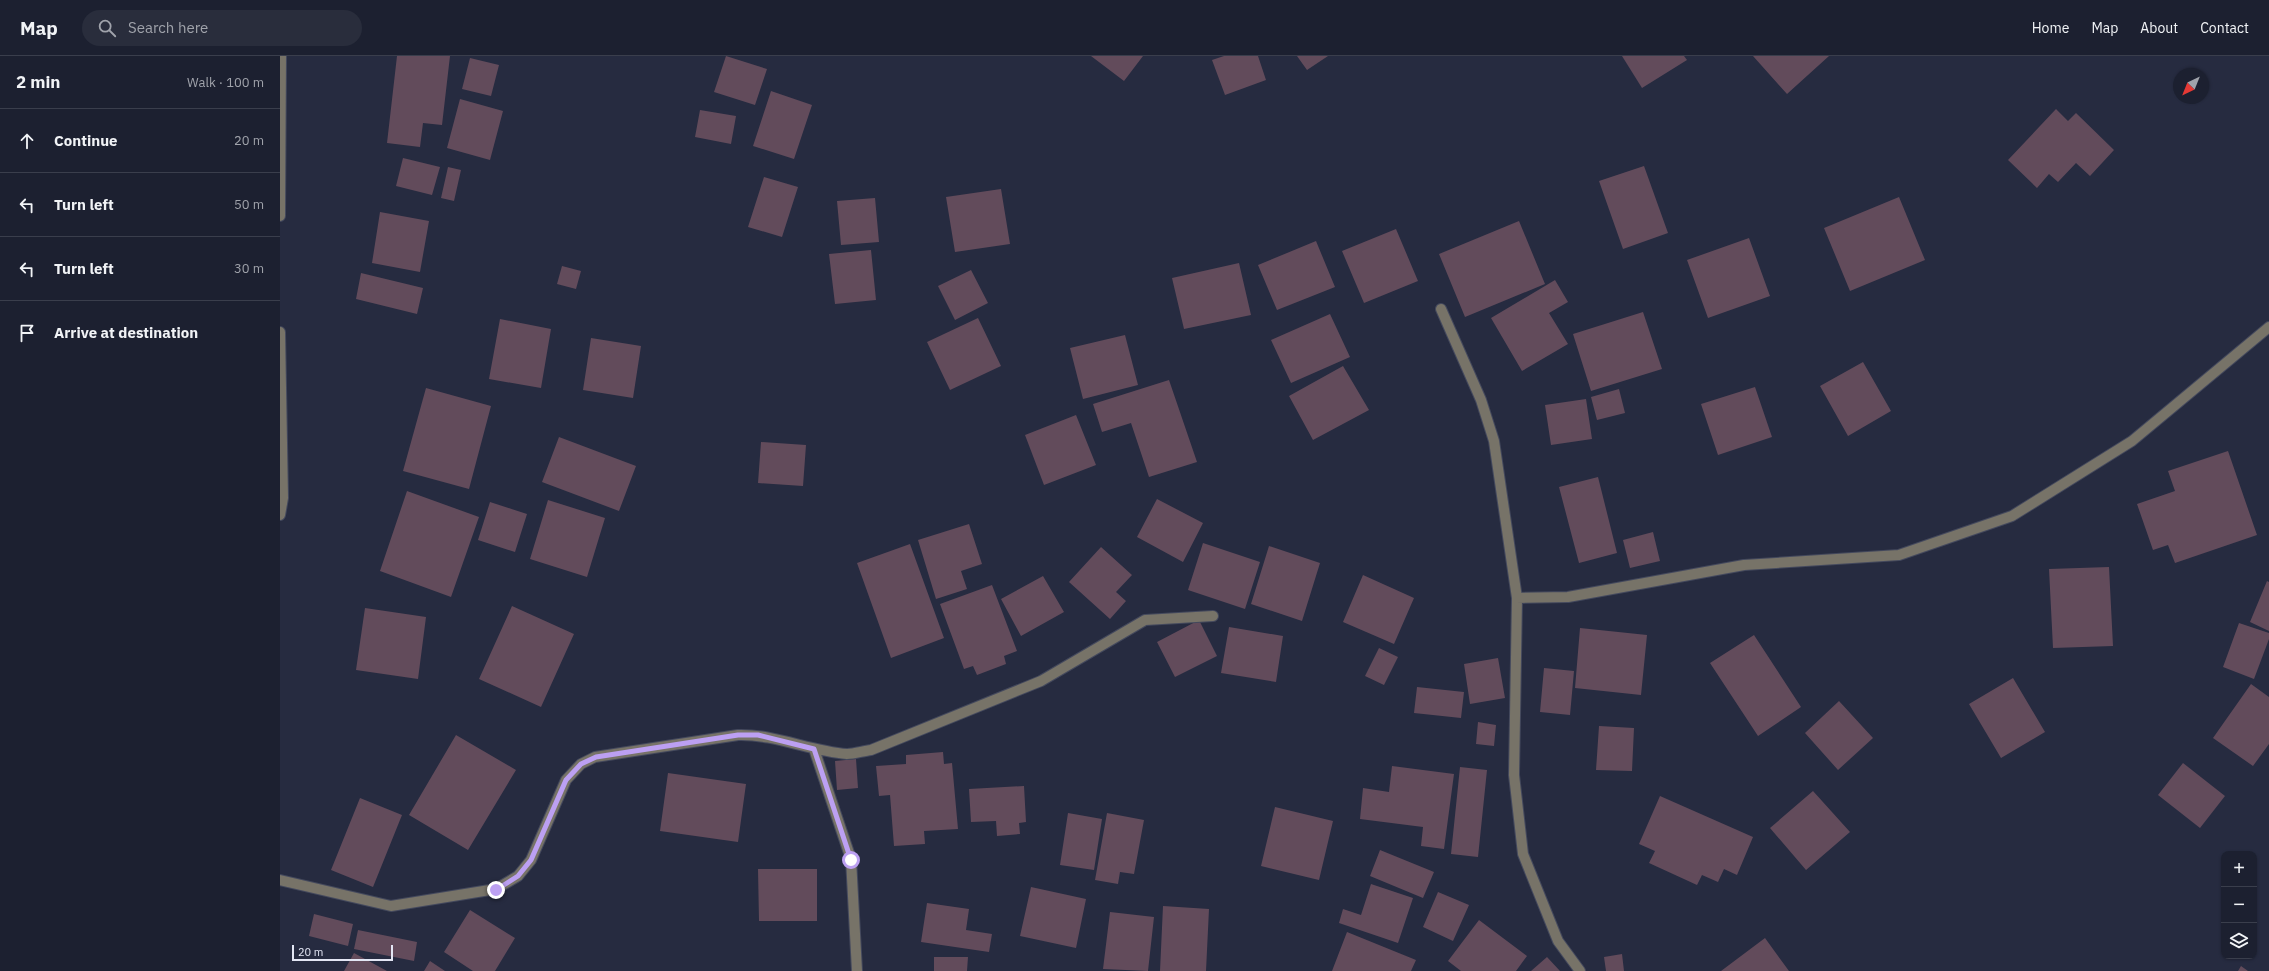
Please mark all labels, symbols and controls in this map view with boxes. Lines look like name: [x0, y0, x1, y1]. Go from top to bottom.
search box: [82, 10, 362, 46]
text: Map: [20, 16, 58, 40]
icon: search: [96, 17, 118, 39]
text: Search here: [128, 18, 208, 37]
text: Home: [2032, 19, 2069, 37]
text: Map: [2091, 19, 2118, 37]
text: About: [2140, 19, 2178, 37]
text: Contact: [2200, 19, 2249, 37]
north arrow: [2173, 68, 2209, 104]
text: 2 min: [16, 71, 60, 93]
text: Walk · 100 m: [187, 74, 264, 91]
icon: ahead: [16, 130, 38, 152]
text: Continue: [54, 131, 118, 150]
text: 20 m: [234, 132, 264, 149]
icon: left: [16, 194, 38, 216]
text: Turn left: [54, 195, 114, 214]
text: 50 m: [234, 196, 264, 213]
icon: left: [16, 258, 38, 280]
text: Turn left: [54, 259, 114, 278]
text: 30 m: [234, 260, 264, 277]
icon: arrive: [16, 322, 38, 344]
text: Arrive at destination: [54, 323, 198, 342]
route start: [842, 851, 860, 869]
map controls: [2221, 851, 2257, 959]
button: +: [2221, 851, 2257, 887]
route end: [487, 881, 505, 899]
button: −: [2221, 887, 2257, 923]
button: layers: [2221, 923, 2257, 959]
scale bar: [292, 943, 393, 962]
text: 20 m: [298, 945, 323, 959]

